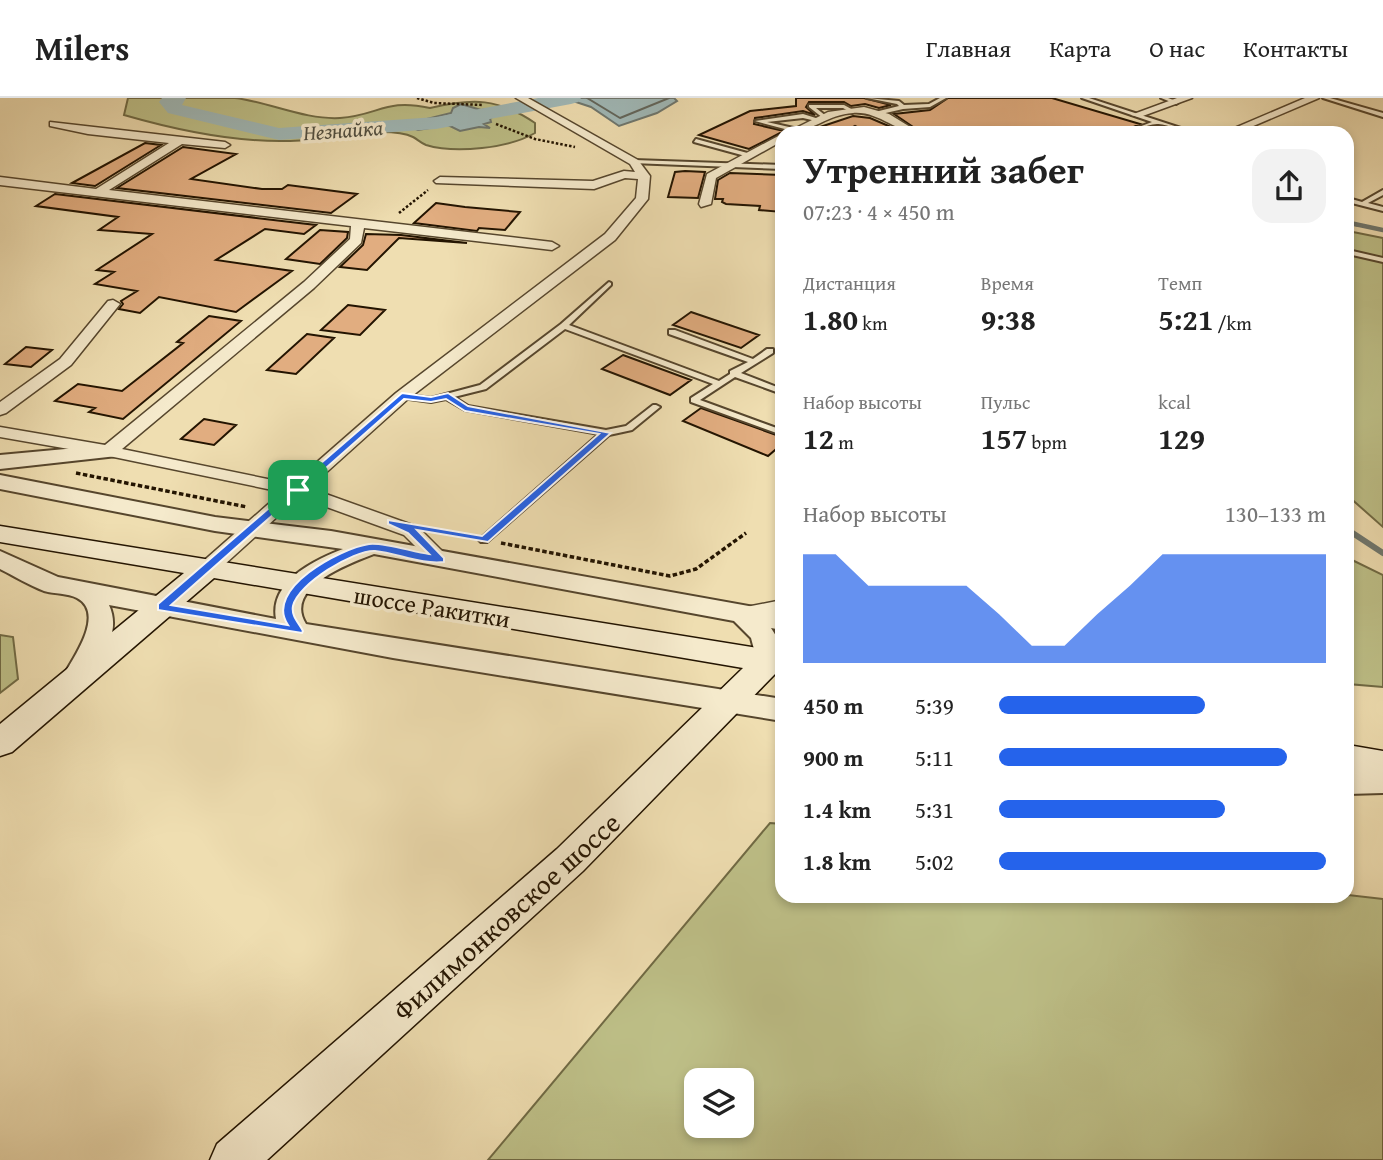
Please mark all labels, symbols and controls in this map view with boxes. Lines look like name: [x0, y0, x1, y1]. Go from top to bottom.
text: Milers: [35, 24, 129, 72]
text: Главная: [926, 31, 1011, 66]
text: Карта: [1049, 31, 1111, 66]
text: О нас: [1149, 31, 1205, 66]
text: Контакты: [1243, 31, 1348, 66]
water label: Незнайка: [302, 112, 384, 148]
text: Утренний забег: [803, 141, 1084, 197]
button: share: [1252, 149, 1326, 223]
text: 07:23 · 4 × 450 m: [803, 195, 955, 228]
text: Дистанция: [803, 269, 896, 297]
text: Время: [981, 269, 1034, 297]
text: Темп: [1158, 269, 1202, 297]
text: 1.80: [803, 297, 858, 341]
text: 9:38: [981, 297, 1036, 341]
text: 5:21: [1158, 297, 1213, 341]
text: km: [858, 309, 887, 337]
text: /km: [1213, 309, 1252, 337]
text: Набор высоты: [803, 388, 922, 416]
text: Пульс: [981, 388, 1030, 416]
text: kcal: [1158, 388, 1191, 416]
text: 12: [803, 416, 834, 460]
text: 157: [981, 416, 1027, 460]
text: 129: [1158, 416, 1205, 460]
text: m: [834, 428, 854, 456]
text: bpm: [1027, 428, 1067, 456]
pin: [268, 460, 328, 520]
icon: arrive: [279, 471, 317, 509]
text: Набор высоты: [803, 497, 947, 530]
text: 130–133 m: [1225, 497, 1326, 530]
street label: шоссе Ракитки: [351, 577, 513, 637]
text: 450 m: [803, 689, 864, 722]
text: 5:39: [915, 689, 954, 722]
text: 900 m: [803, 741, 864, 774]
text: 5:11: [915, 741, 954, 774]
text: 1.4 km: [803, 793, 871, 826]
text: 5:31: [915, 793, 954, 826]
street label: Филимонковское шоссе: [383, 802, 629, 1030]
text: 1.8 km: [803, 845, 871, 878]
text: 5:02: [915, 845, 954, 878]
map controls: [684, 1068, 754, 1138]
button: layers: [684, 1068, 754, 1138]

